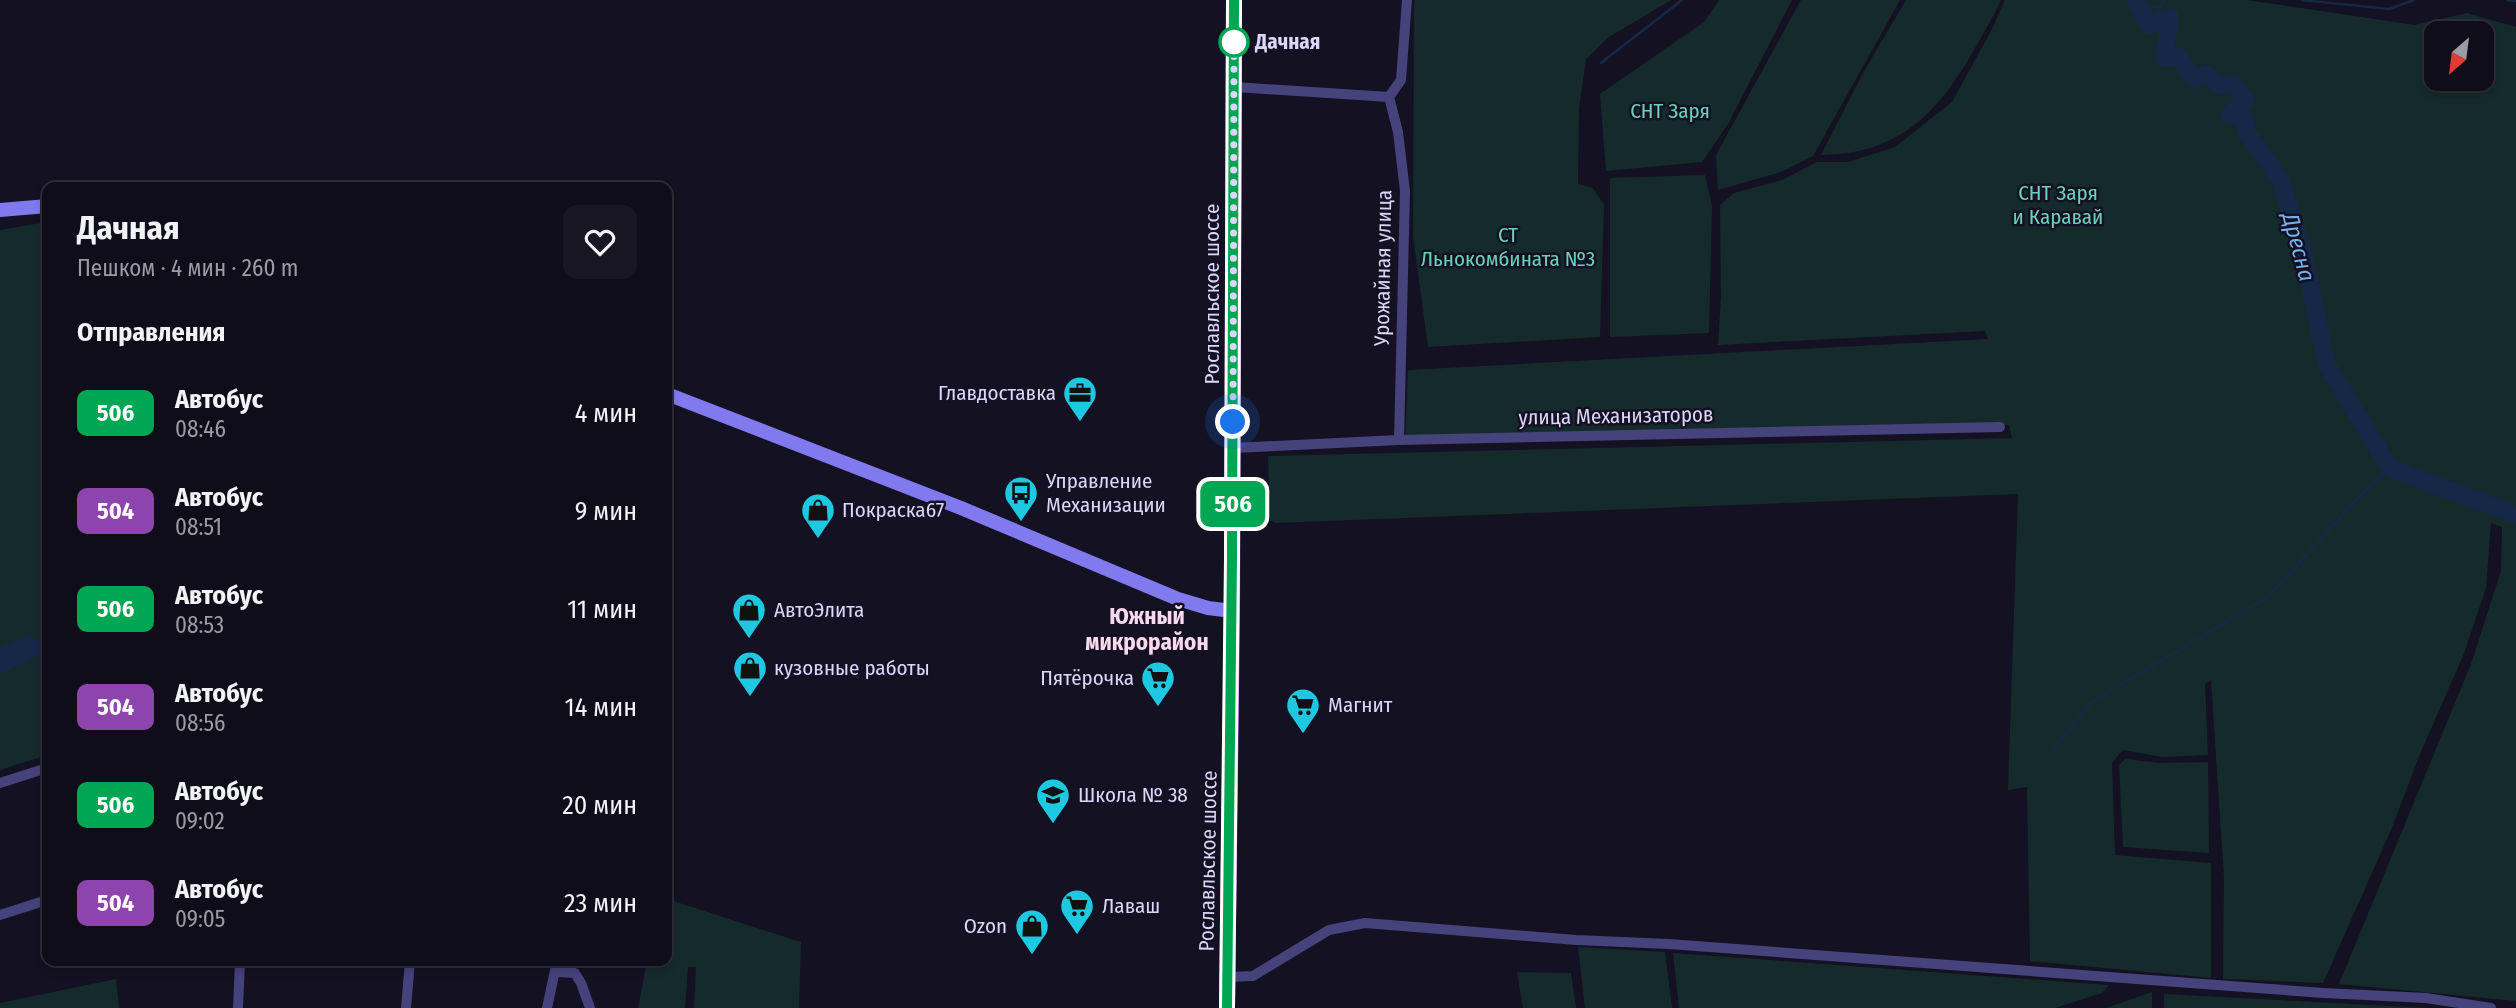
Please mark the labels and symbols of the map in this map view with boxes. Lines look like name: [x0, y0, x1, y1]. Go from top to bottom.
north arrow: [2424, 21, 2494, 91]
marker: Дачная: [1219, 27, 1249, 57]
place label: Дачная: [1254, 29, 1320, 55]
park label: СНТ Заря: [1630, 98, 1710, 124]
park label: СНТ Заря и Каравай: [2013, 180, 2103, 230]
street label: Урожайная улица: [1369, 190, 1397, 347]
street label: Рославльское шоссе: [1199, 204, 1225, 385]
water label: Дресна: [2276, 208, 2322, 284]
park label: СТ Льнокомбината №3: [1421, 222, 1595, 272]
office icon: Главдоставка: [1061, 374, 1099, 423]
place label: Главдоставка: [938, 380, 1056, 406]
street label: улица Механизаторов: [1518, 401, 1714, 431]
your location: [1215, 404, 1250, 439]
place label: Управление Механизации: [1045, 468, 1166, 518]
bus stop icon: Управление Механизации: [1002, 474, 1040, 523]
line badge: 506: [1193, 481, 1273, 527]
shop icon: Покраска67: [799, 491, 837, 540]
place label: Покраска67: [842, 497, 944, 523]
shop icon: АвтоЭлита: [730, 591, 768, 640]
place label: АвтоЭлита: [774, 597, 864, 623]
district label: Южный микрорайон: [1085, 602, 1209, 656]
shop icon: кузовные работы: [731, 649, 769, 698]
place label: кузовные работы: [774, 655, 930, 681]
supermarket icon: Пятёрочка: [1139, 659, 1177, 708]
place label: Пятёрочка: [1040, 665, 1134, 691]
supermarket icon: Магнит: [1284, 686, 1322, 735]
place label: Магнит: [1328, 692, 1393, 718]
street label: Рославльское шоссе: [1193, 770, 1223, 952]
school or university icon: Школа № 38: [1034, 776, 1072, 825]
place label: Школа № 38: [1078, 782, 1188, 808]
supermarket icon: Лаваш: [1058, 887, 1096, 936]
place label: Лаваш: [1102, 893, 1160, 919]
shop icon: Ozon: [1013, 907, 1051, 956]
place label: Ozon: [964, 913, 1007, 939]

